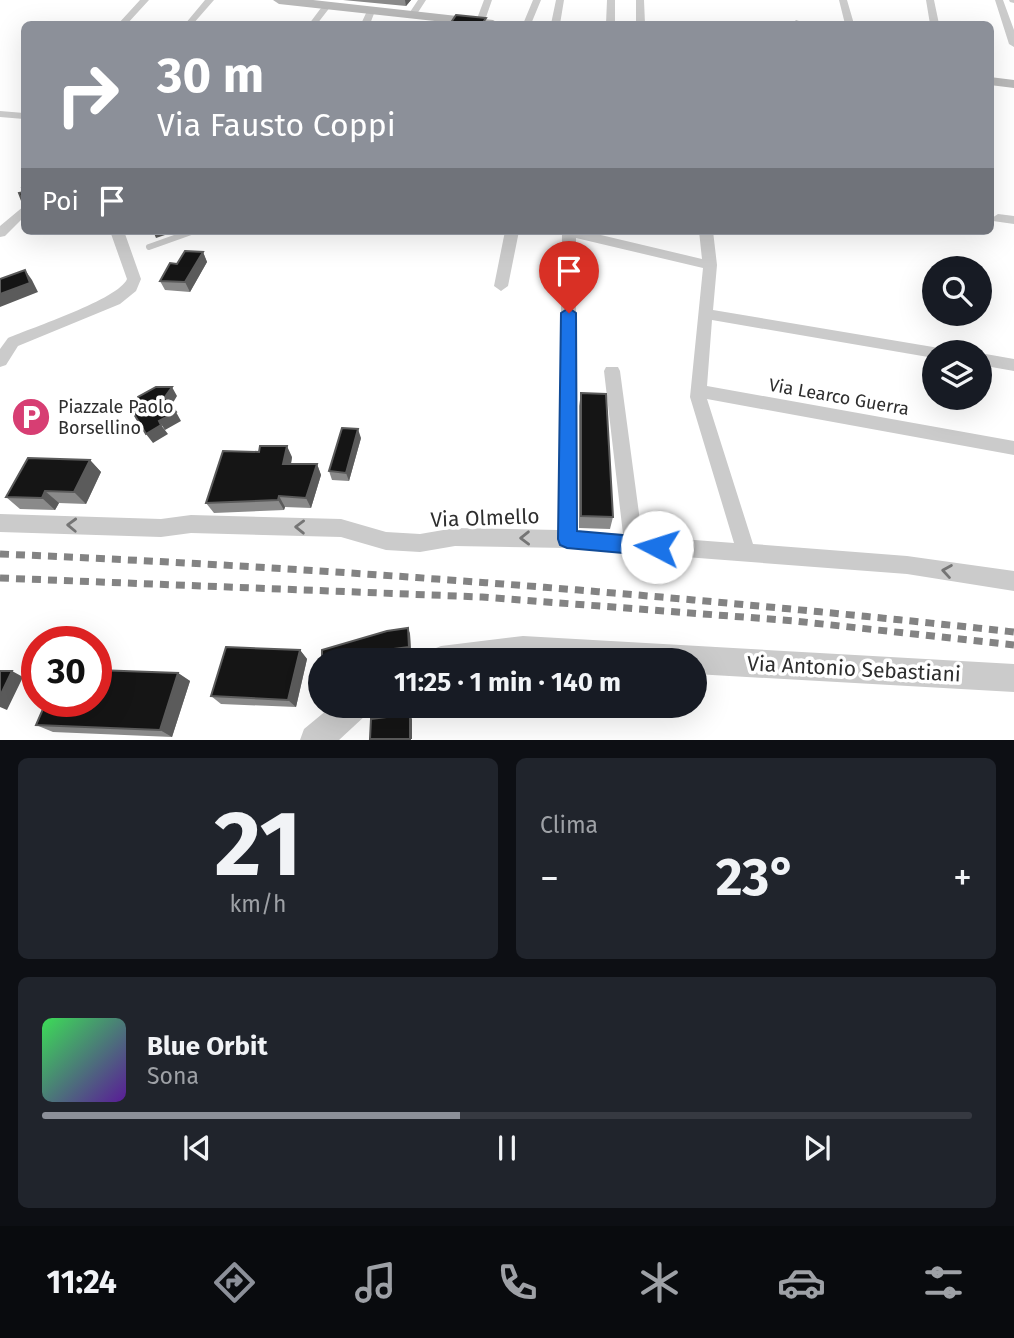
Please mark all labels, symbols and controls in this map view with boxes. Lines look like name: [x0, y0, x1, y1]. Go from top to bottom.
text: 30 m: [157, 46, 264, 105]
icon: right: [42, 49, 133, 140]
text: Via Fausto Coppi: [157, 106, 396, 144]
icon: arrive: [93, 182, 131, 220]
text: Poi: [42, 186, 79, 217]
pin: [539, 241, 599, 313]
icon: arrive: [550, 252, 588, 290]
map controls: [922, 256, 992, 410]
button: search: [922, 256, 992, 326]
button: layers: [922, 340, 992, 410]
street label: Via Learco Guerra: [767, 374, 911, 420]
parking icon: Piazzale Paolo Borsellino: [10, 396, 52, 438]
place label: Piazzale Paolo Borsellino: [58, 396, 174, 439]
street label: Via Olmello: [430, 503, 540, 533]
position arrow: [620, 510, 694, 584]
one-way arrow: [67, 518, 78, 533]
one-way arrow: [294, 519, 304, 535]
one-way arrow: [519, 530, 529, 546]
one-way arrow: [941, 564, 952, 579]
speed limit sign: 30: [21, 626, 112, 717]
street label: Via Antonio Sebastiani: [747, 650, 961, 688]
text: 11:25 · 1 min · 140 m: [394, 667, 621, 698]
text: 21: [214, 790, 302, 899]
text: Clima: [540, 811, 598, 839]
text: 23°: [716, 846, 796, 909]
text: −: [540, 855, 559, 901]
text: +: [953, 855, 972, 901]
text: km/h: [230, 890, 286, 918]
text: Blue Orbit: [147, 1031, 267, 1062]
text: Sona: [147, 1062, 199, 1090]
icon: previous: [178, 1129, 216, 1167]
icon: pause: [488, 1129, 526, 1167]
icon: next: [798, 1129, 836, 1167]
icon: directions: [210, 1258, 259, 1307]
icon: music: [351, 1258, 400, 1307]
icon: phone: [493, 1258, 542, 1307]
icon: climate: [635, 1258, 684, 1307]
icon: car: [777, 1258, 826, 1307]
icon: filters: [919, 1258, 968, 1307]
text: 11:24: [46, 1263, 117, 1301]

